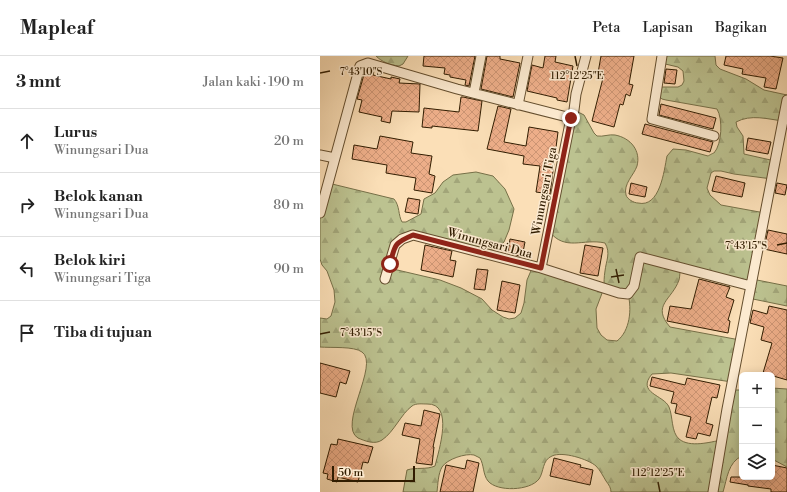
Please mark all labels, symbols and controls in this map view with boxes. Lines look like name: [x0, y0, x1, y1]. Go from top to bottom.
text: Mapleaf: [20, 16, 93, 40]
text: Peta: [592, 19, 620, 37]
text: Lapisan: [642, 19, 693, 37]
text: Bagikan: [715, 19, 767, 37]
text: 7°43'10"S: [340, 66, 383, 78]
text: 112°12'25"E: [551, 70, 604, 82]
text: 3 mnt: [16, 71, 61, 93]
text: Jalan kaki · 190 m: [203, 74, 304, 90]
route end: [562, 109, 580, 127]
text: Lurus: [54, 123, 97, 142]
icon: ahead: [16, 130, 38, 152]
text: 20 m: [274, 133, 304, 149]
text: Winungsari Dua: [54, 142, 148, 158]
street label: Winungsari Tiga: [528, 145, 561, 237]
text: Belok kanan: [54, 187, 143, 206]
icon: right: [16, 194, 38, 216]
text: 80 m: [273, 197, 304, 213]
text: Winungsari Dua: [54, 206, 148, 222]
street label: Winungsari Dua: [445, 225, 535, 262]
text: 7°43'15"S: [725, 240, 767, 252]
text: Belok kiri: [54, 251, 125, 270]
route start: [381, 255, 399, 273]
icon: left: [16, 258, 38, 280]
text: 90 m: [273, 261, 304, 277]
text: Winungsari Tiga: [54, 270, 151, 286]
icon: arrive: [16, 322, 38, 344]
text: Tiba di tujuan: [54, 323, 152, 342]
text: 7°43'15"S: [340, 327, 382, 339]
map controls: [739, 372, 775, 480]
button: +: [739, 372, 775, 408]
button: −: [739, 408, 775, 444]
button: layers: [739, 444, 775, 480]
scale bar: [332, 464, 415, 483]
text: 50 m: [338, 466, 363, 480]
text: 112°12'25"E: [632, 467, 685, 479]

